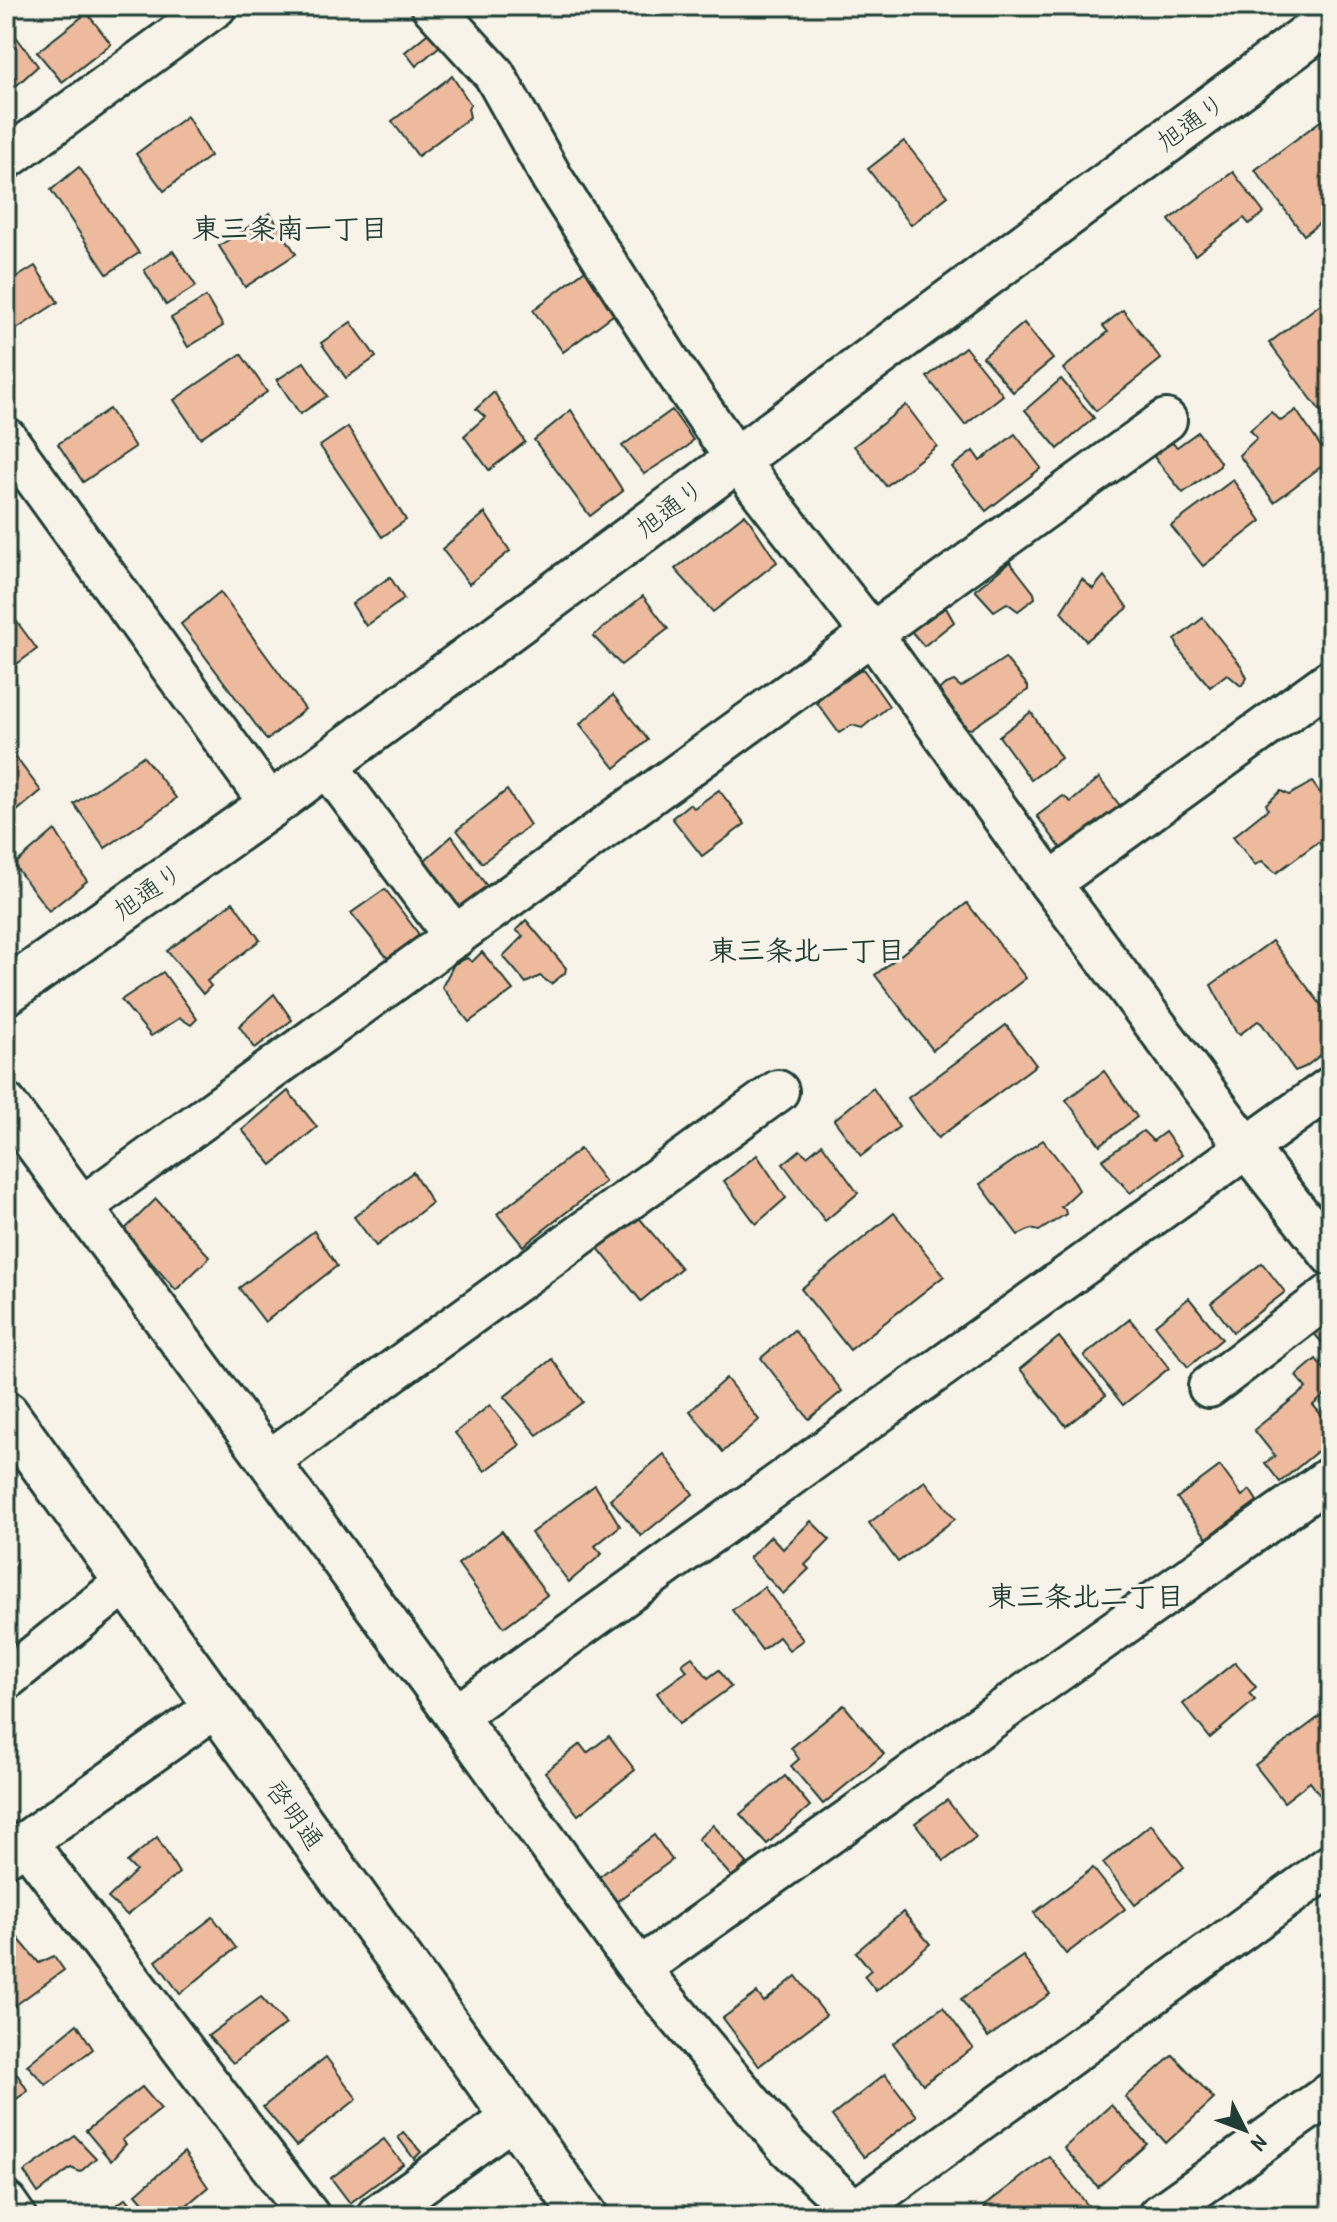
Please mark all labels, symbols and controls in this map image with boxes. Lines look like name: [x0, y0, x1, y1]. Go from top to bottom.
street label: 旭通り: [1149, 85, 1233, 159]
district label: 東三条南一丁目: [192, 209, 388, 247]
street label: 旭通り: [628, 470, 711, 545]
street label: 旭通り: [106, 854, 190, 927]
district label: 東三条北一丁目: [709, 931, 905, 969]
district label: 東三条北二丁目: [988, 1577, 1184, 1615]
street label: 啓明通: [258, 1773, 332, 1857]
north arrow: [1205, 2090, 1285, 2170]
text: N: [1245, 2129, 1275, 2158]

